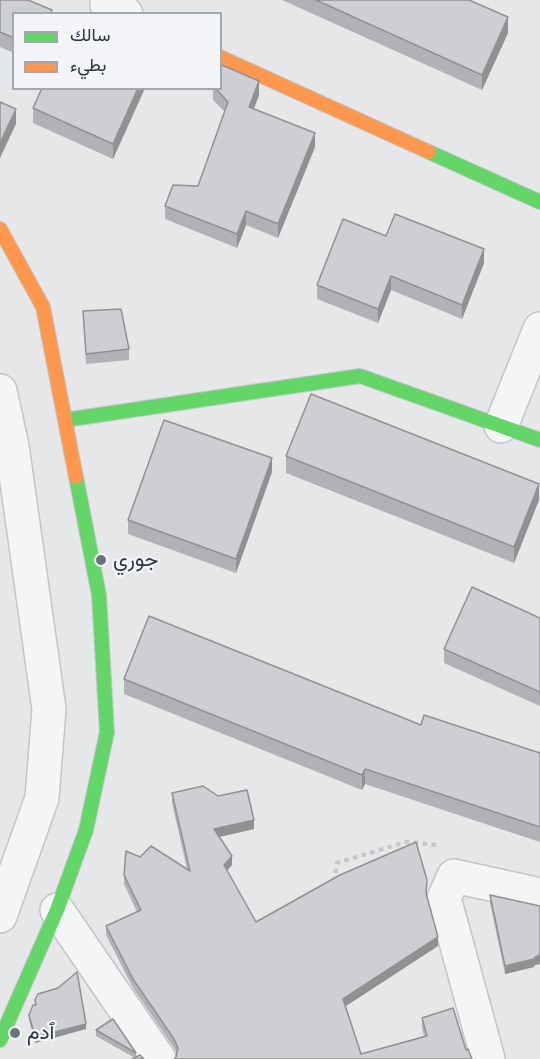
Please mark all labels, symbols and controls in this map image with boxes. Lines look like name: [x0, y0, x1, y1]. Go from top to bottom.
legend: [12, 12, 222, 90]
text: سالك: [70, 24, 110, 46]
text: بطيء: [70, 54, 106, 76]
place label: جوري: [113, 547, 158, 573]
marker: جوري: [94, 553, 108, 567]
place label: ٱدم: [27, 1020, 54, 1046]
marker: ٱدم: [8, 1026, 22, 1040]

